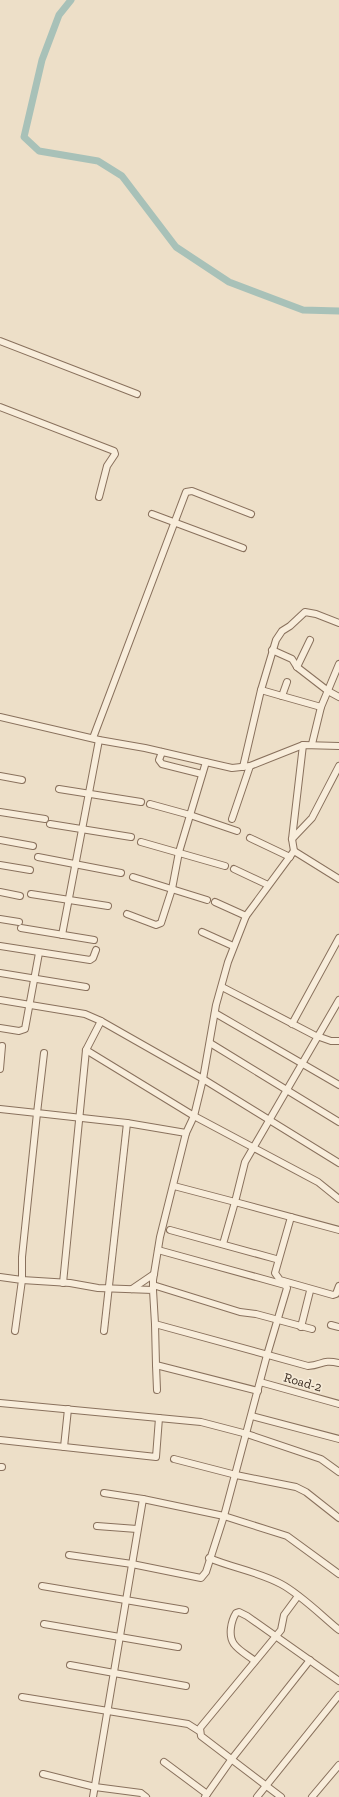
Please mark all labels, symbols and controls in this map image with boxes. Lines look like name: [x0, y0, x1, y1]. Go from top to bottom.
street label: Road-2: [282, 1369, 324, 1395]

